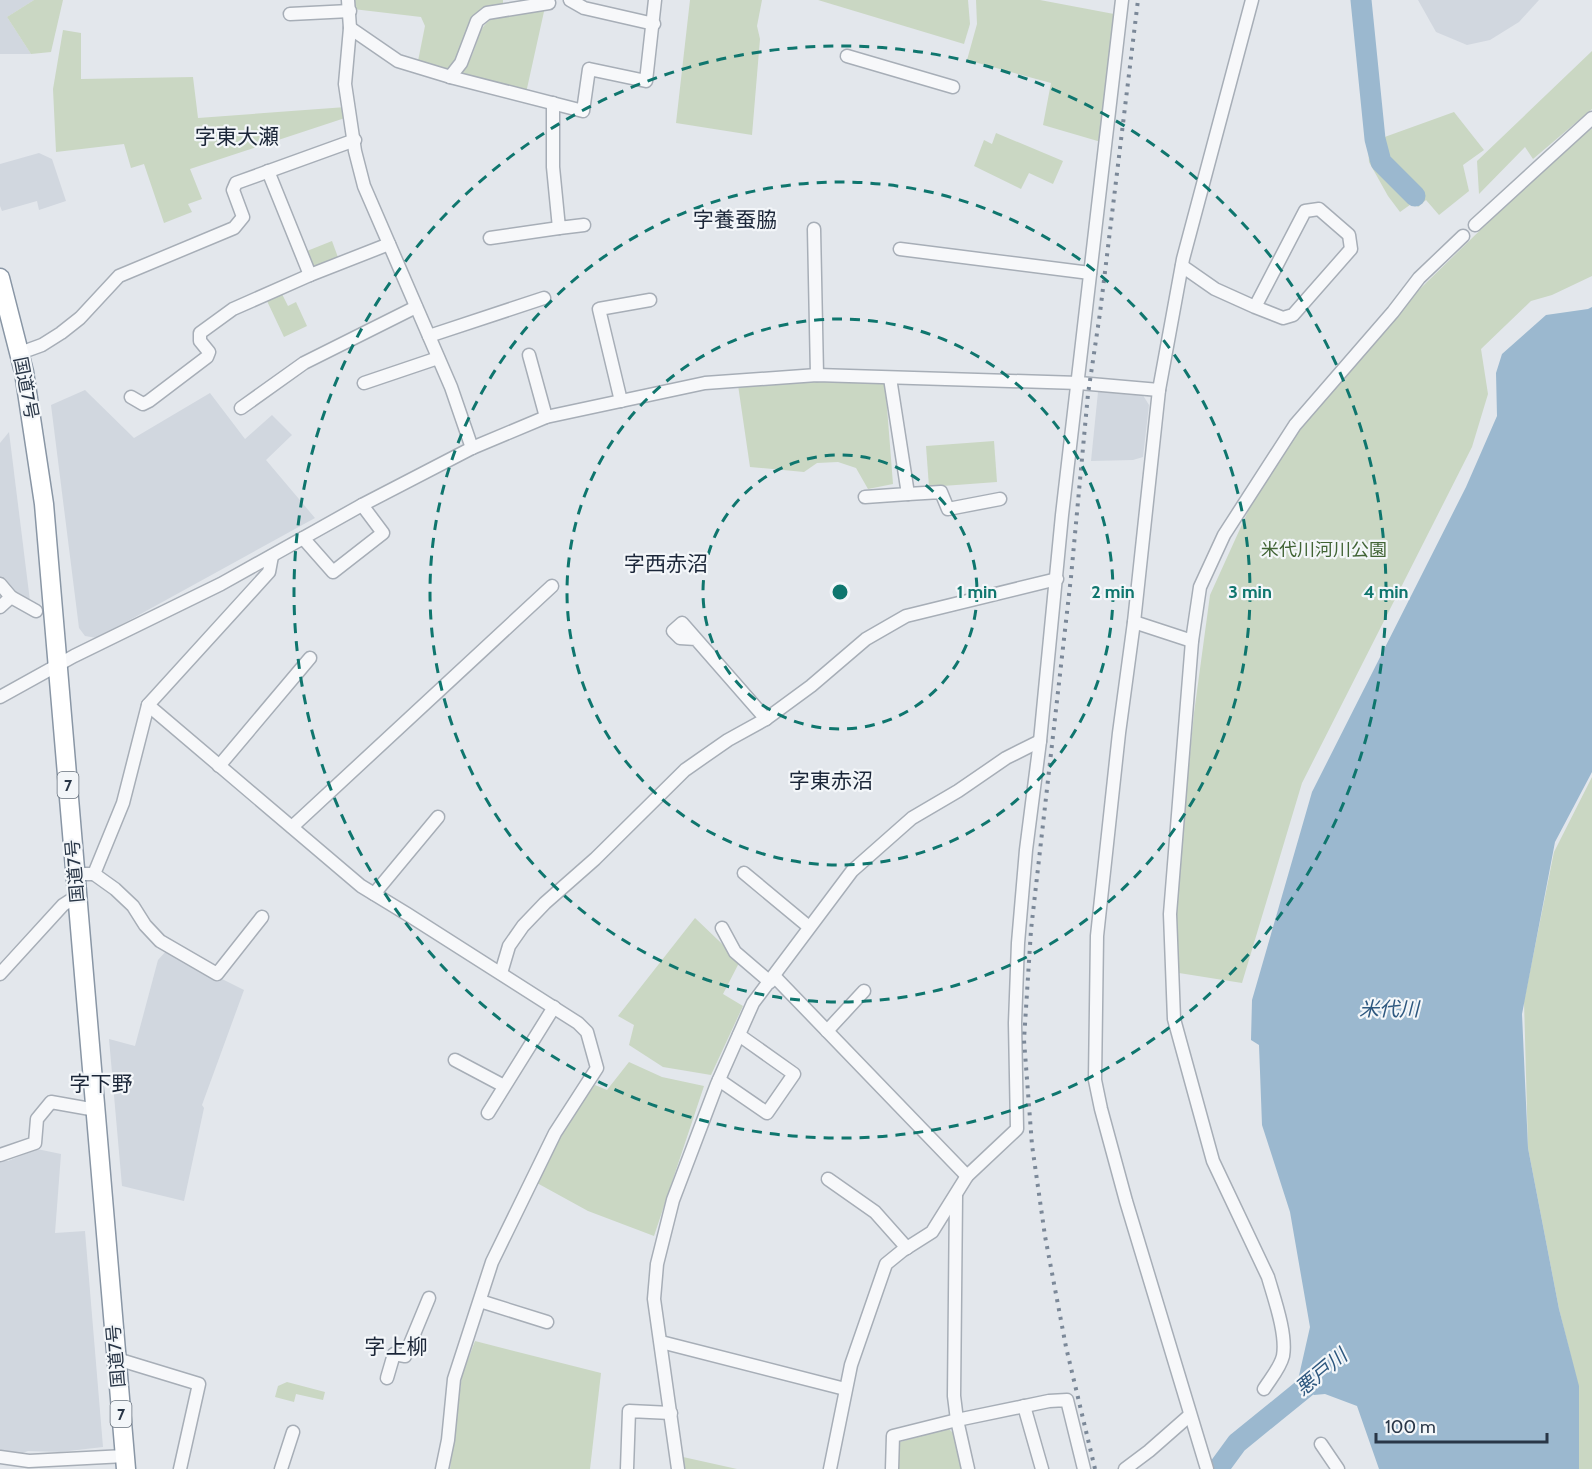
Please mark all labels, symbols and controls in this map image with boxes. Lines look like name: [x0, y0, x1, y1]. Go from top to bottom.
district label: 字東大瀬: [195, 124, 279, 149]
district label: 字養蚕脇: [693, 207, 777, 232]
street label: 国道7号: [9, 355, 43, 421]
park label: 米代川河川公園: [1261, 539, 1387, 561]
district label: 字西赤沼: [624, 551, 708, 576]
text: 1 min: [957, 581, 997, 603]
text: 2 min: [1091, 581, 1135, 603]
text: 3 min: [1228, 581, 1272, 603]
text: 4 min: [1363, 581, 1409, 603]
centre of rings: [830, 582, 850, 602]
district label: 字東赤沼: [789, 768, 873, 793]
road number: 7: [58, 772, 78, 798]
street label: 国道7号: [61, 839, 89, 903]
water label: 米代川: [1359, 997, 1421, 1021]
district label: 字下野: [70, 1071, 133, 1096]
street label: 国道7号: [102, 1324, 130, 1388]
district label: 字上柳: [365, 1334, 428, 1359]
water label: 悪戸川: [1290, 1342, 1353, 1400]
road number: 7: [110, 1401, 132, 1427]
scale bar: [1376, 1406, 1547, 1444]
text: 100 m: [1385, 1416, 1436, 1438]

